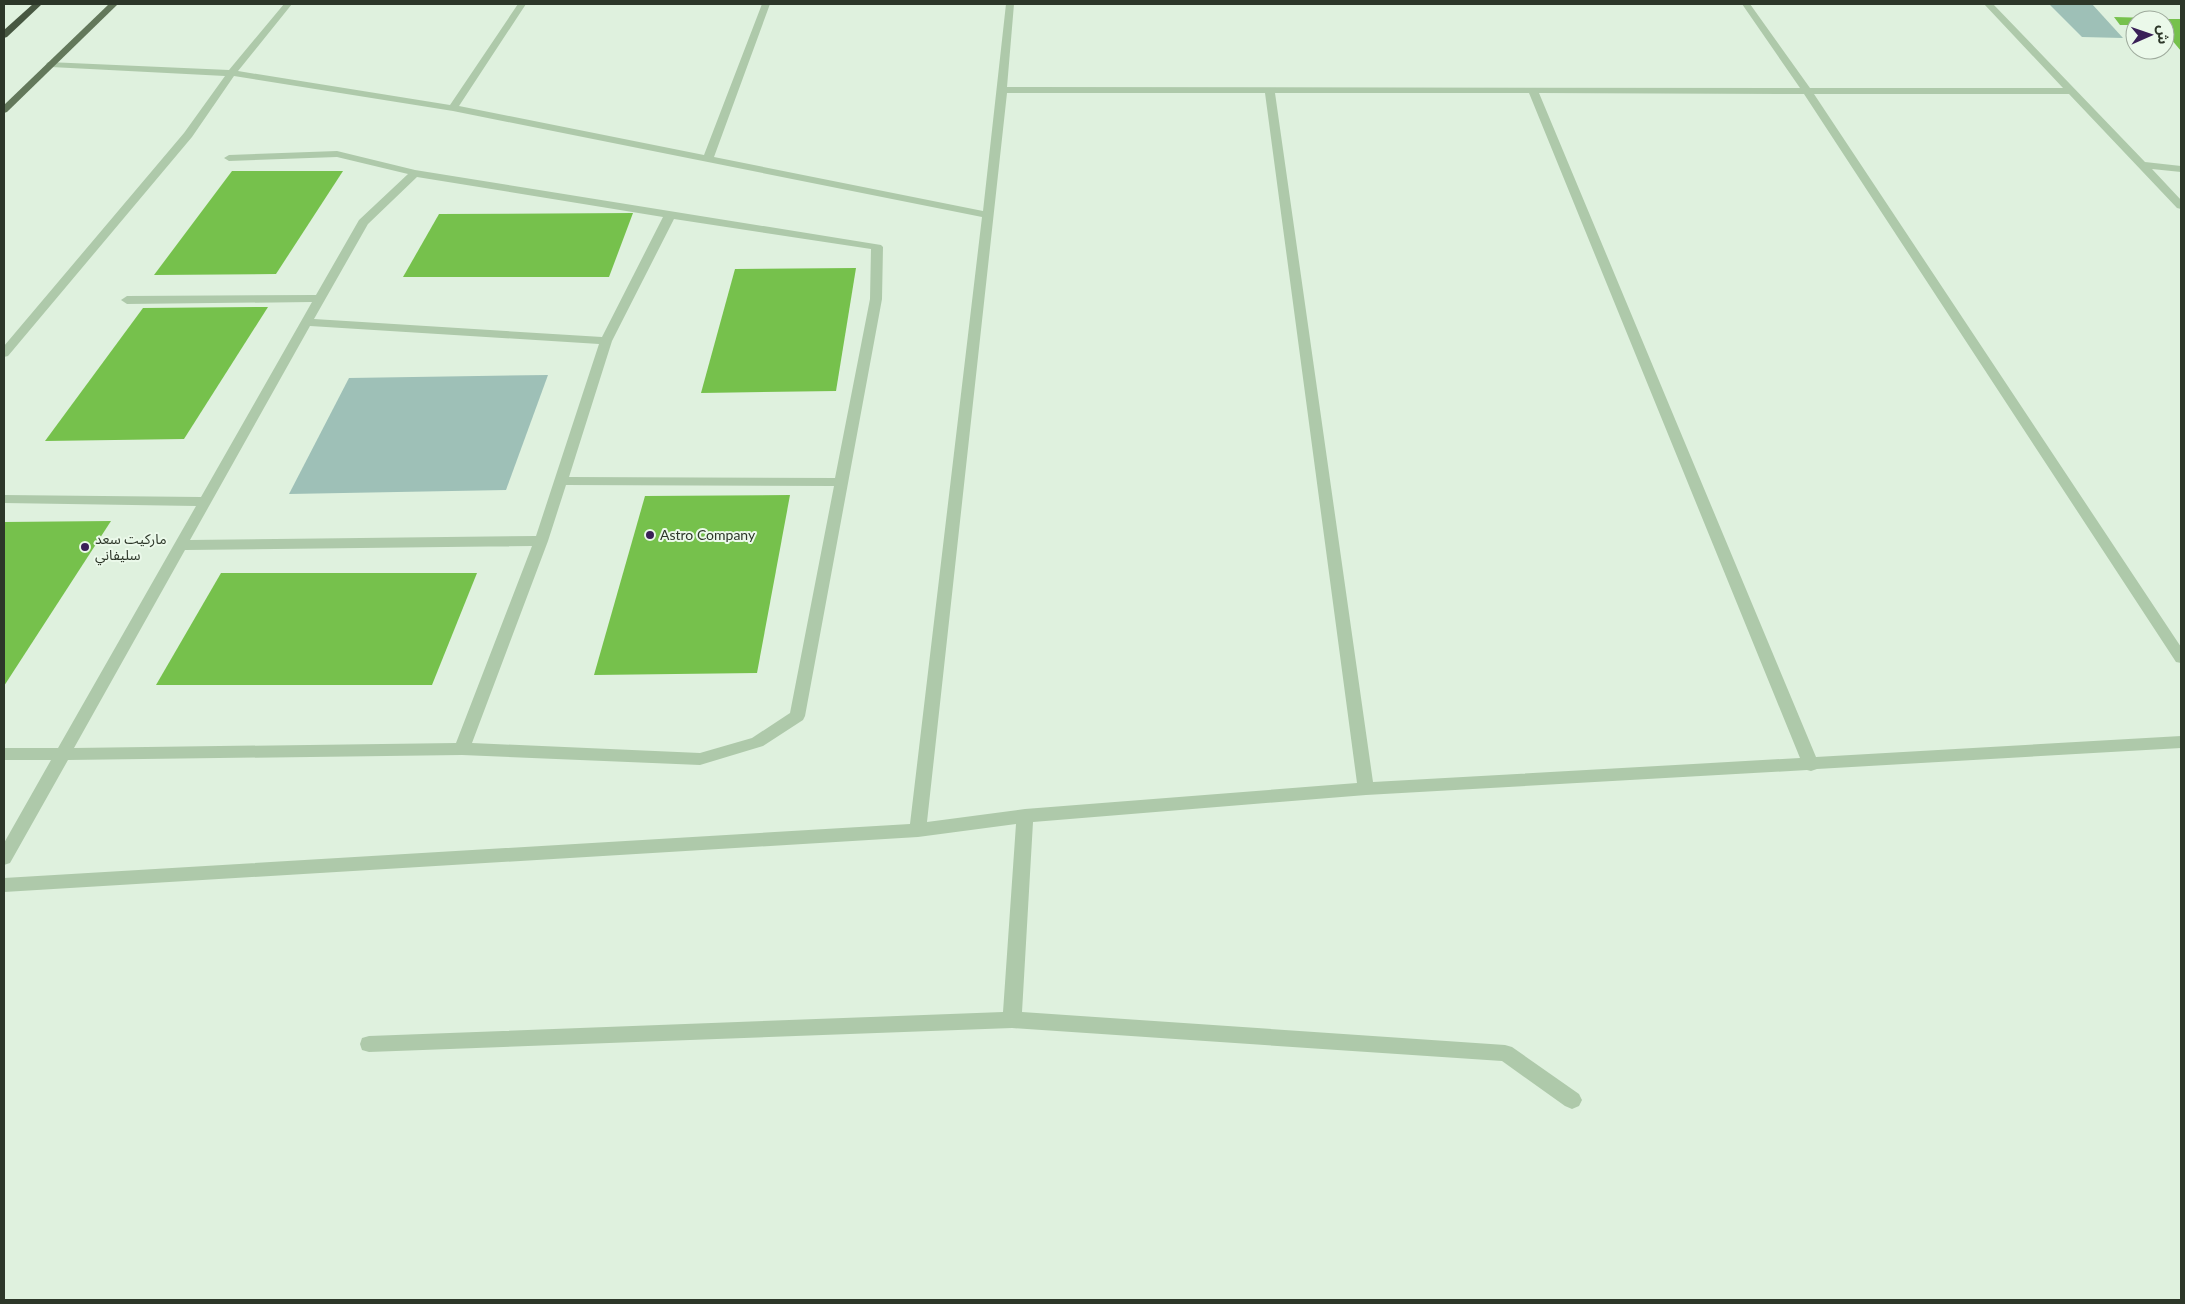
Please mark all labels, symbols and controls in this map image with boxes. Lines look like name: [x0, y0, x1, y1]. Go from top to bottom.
north arrow: [2125, 10, 2175, 60]
text: ش: [2155, 25, 2172, 44]
place label: Astro Company: [660, 526, 756, 543]
marker: Astro Company: [644, 529, 656, 541]
place label: ماركيت سعد سليفاني: [95, 530, 167, 566]
marker: ماركيت سعد سليفاني: [79, 541, 91, 553]

